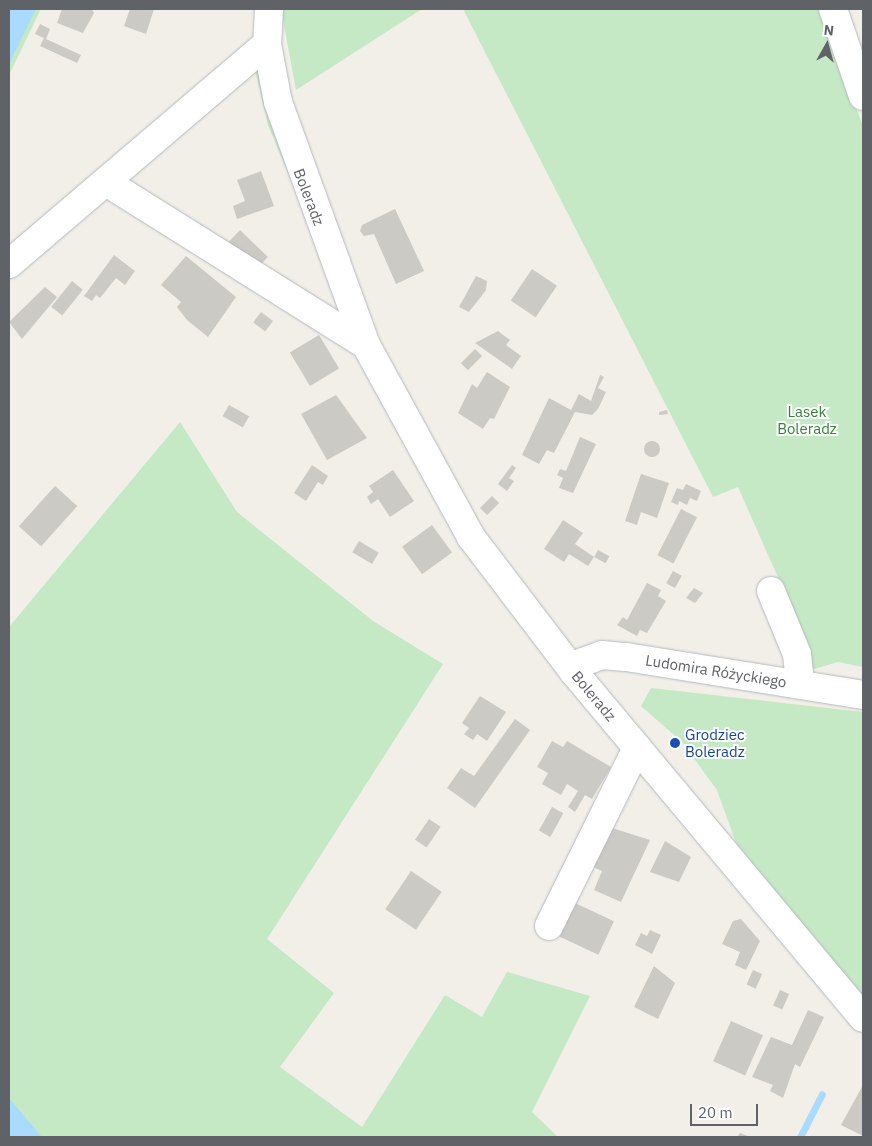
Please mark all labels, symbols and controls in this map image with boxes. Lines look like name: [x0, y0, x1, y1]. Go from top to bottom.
north arrow: [802, 20, 852, 70]
text: N: [823, 21, 835, 40]
street label: Boleradz: [290, 166, 328, 228]
park label: Lasek Boleradz: [777, 402, 837, 437]
street label: Ludomira Różyckiego: [644, 651, 788, 691]
street label: Boleradz: [568, 667, 620, 725]
place label: Grodziec Boleradz: [685, 725, 745, 760]
marker: Grodziec Boleradz: [669, 737, 681, 749]
scale bar: [692, 1094, 760, 1126]
text: 20 m: [698, 1103, 733, 1122]

